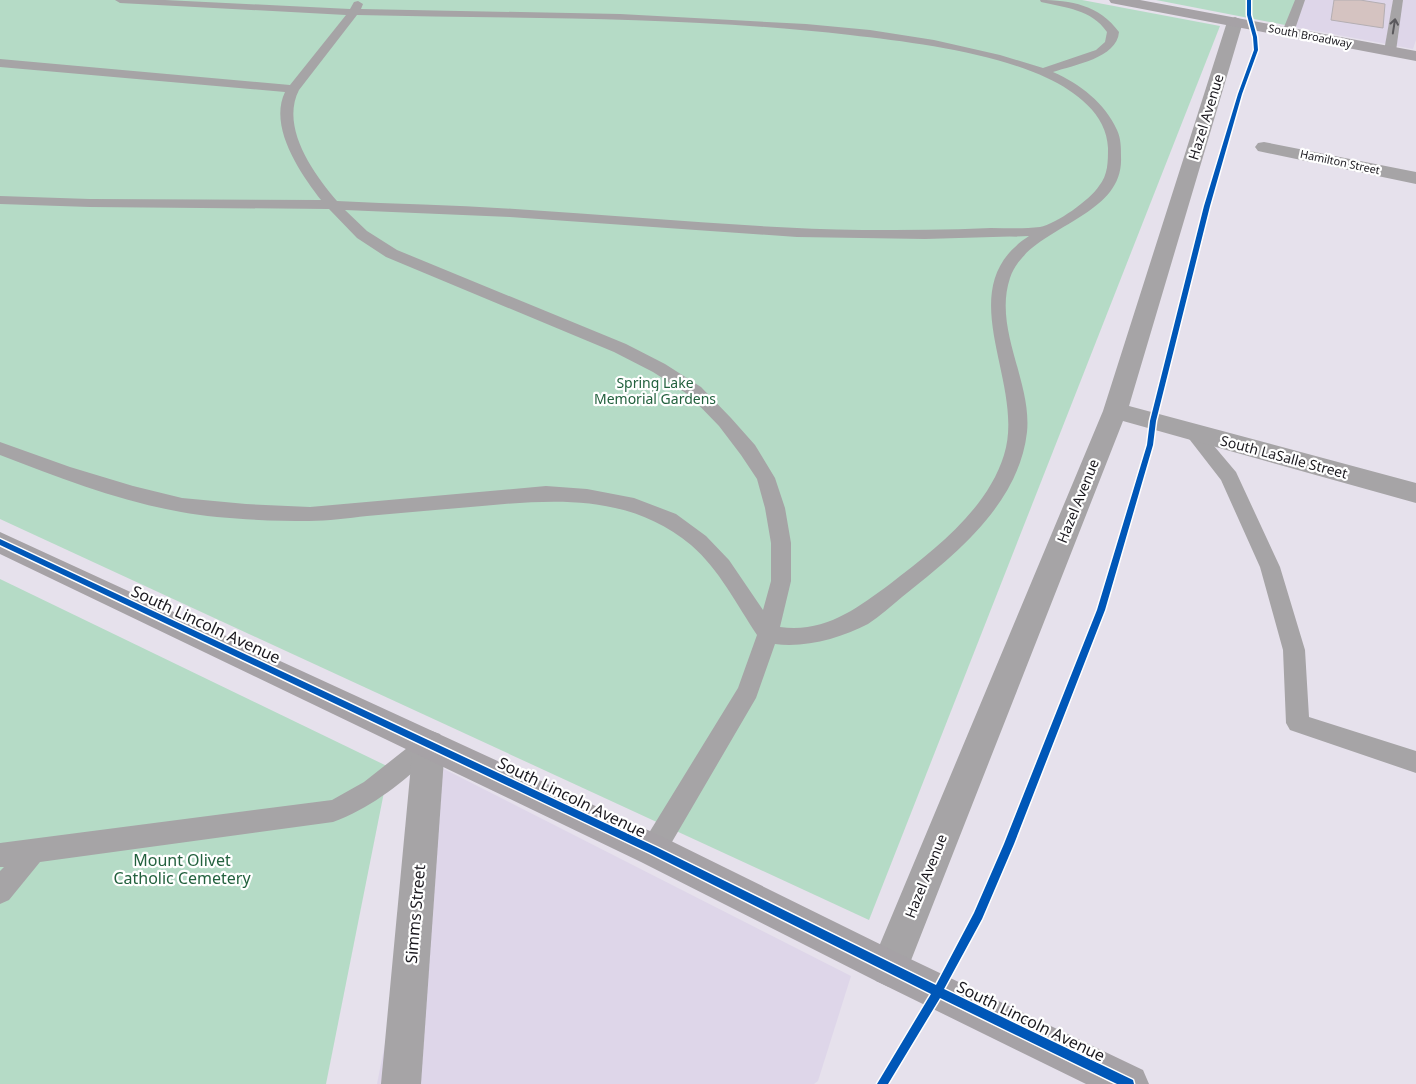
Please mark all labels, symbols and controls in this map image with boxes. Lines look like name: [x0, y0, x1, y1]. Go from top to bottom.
one-way arrow: [1390, 18, 1400, 34]
street label: South Broadway: [1267, 20, 1353, 51]
street label: Hazel Avenue: [1183, 71, 1228, 162]
street label: Hamilton Street: [1299, 146, 1381, 177]
park label: Spring Lake Memorial Gardens: [594, 373, 716, 408]
street label: South LaSalle Street: [1219, 430, 1350, 483]
street label: Hazel Avenue: [1052, 456, 1103, 546]
street label: South Lincoln Avenue: [128, 580, 284, 668]
street label: South Lincoln Avenue: [494, 752, 650, 842]
street label: Hazel Avenue: [900, 831, 951, 921]
park label: Mount Olivet Catholic Cemetery: [113, 849, 251, 889]
street label: Simms Street: [400, 863, 430, 964]
street label: South Lincoln Avenue: [953, 976, 1109, 1066]

